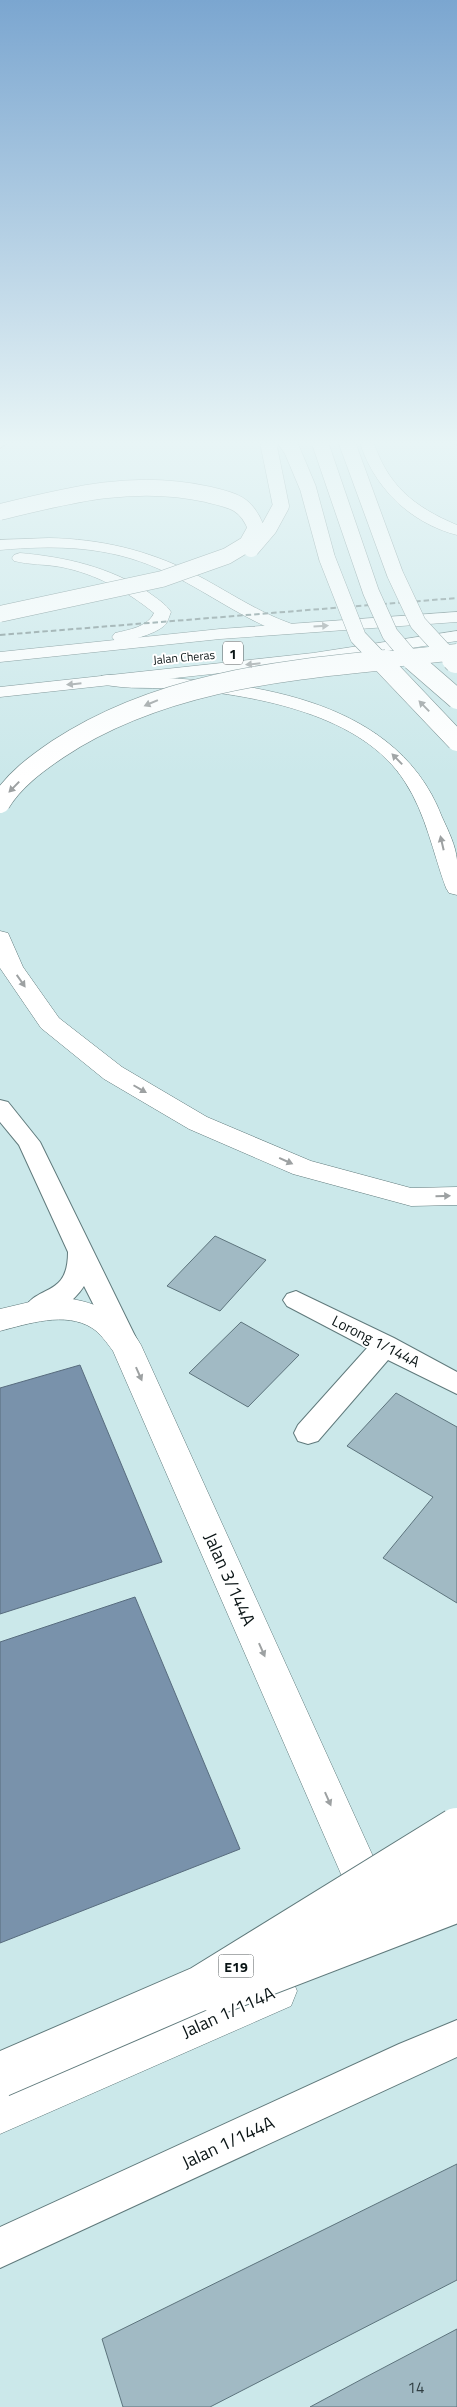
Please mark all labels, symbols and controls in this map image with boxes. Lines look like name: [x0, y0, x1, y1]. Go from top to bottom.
one-way arrow: [314, 622, 330, 630]
road number: 1: [223, 641, 243, 664]
street label: Jalan Cheras: [152, 645, 216, 669]
one-way arrow: [244, 660, 260, 668]
one-way arrow: [66, 680, 82, 688]
one-way arrow: [144, 699, 158, 707]
one-way arrow: [418, 700, 430, 712]
one-way arrow: [391, 754, 403, 766]
one-way arrow: [8, 780, 20, 792]
one-way arrow: [438, 836, 446, 851]
one-way arrow: [16, 975, 26, 988]
one-way arrow: [133, 1085, 148, 1093]
one-way arrow: [278, 1158, 293, 1166]
one-way arrow: [435, 1192, 451, 1200]
street label: Lorong 1/144A: [328, 1309, 424, 1373]
one-way arrow: [136, 1367, 144, 1381]
street label: Jalan 3/144A: [197, 1528, 263, 1630]
one-way arrow: [259, 1643, 267, 1657]
one-way arrow: [325, 1792, 333, 1806]
road number: E19: [218, 1954, 254, 1978]
street label: Jalan 1/114A: [177, 1979, 279, 2045]
street label: Jalan 1/144A: [177, 2109, 279, 2175]
house number: 14: [408, 2376, 424, 2399]

